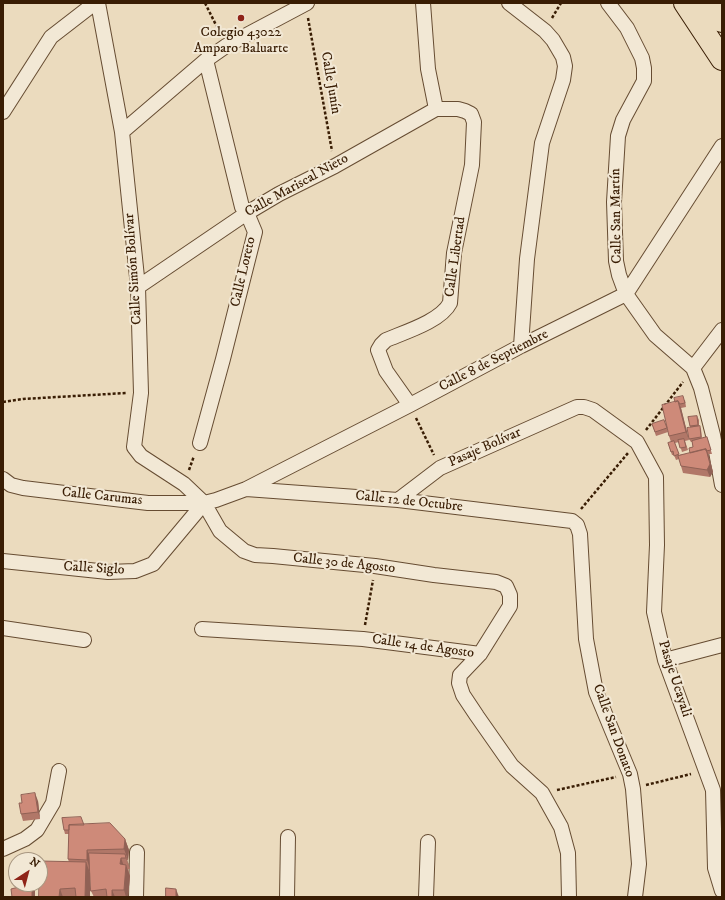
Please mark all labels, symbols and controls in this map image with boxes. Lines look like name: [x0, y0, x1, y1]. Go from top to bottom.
marker: Colegio 43022 Amparo Baluarte: [236, 13, 246, 23]
place label: Colegio 43022 Amparo Baluarte: [194, 25, 288, 58]
street label: Calle Junín: [316, 51, 344, 115]
street label: Calle Mariscal Nieto: [242, 151, 352, 221]
street label: Calle San Martín: [608, 168, 626, 264]
street label: Calle Simón Bolívar: [122, 213, 146, 325]
street label: Calle Libertad: [442, 216, 470, 298]
street label: Calle Loreto: [228, 235, 260, 309]
street label: Calle 8 de Septiembre: [437, 326, 551, 396]
street label: Pasaje Bolívar: [446, 425, 524, 471]
street label: Calle Carumas: [61, 484, 143, 510]
street label: Calle 12 de Octubre: [354, 488, 464, 516]
street label: Calle 30 de Agosto: [292, 550, 396, 578]
street label: Calle Siglo: [63, 559, 125, 579]
street label: Calle 14 de Agosto: [371, 632, 475, 662]
street label: Pasaje Ucayali: [654, 639, 694, 719]
street label: Calle San Donato: [588, 682, 638, 780]
north arrow: [8, 852, 48, 892]
text: N: [27, 855, 42, 871]

